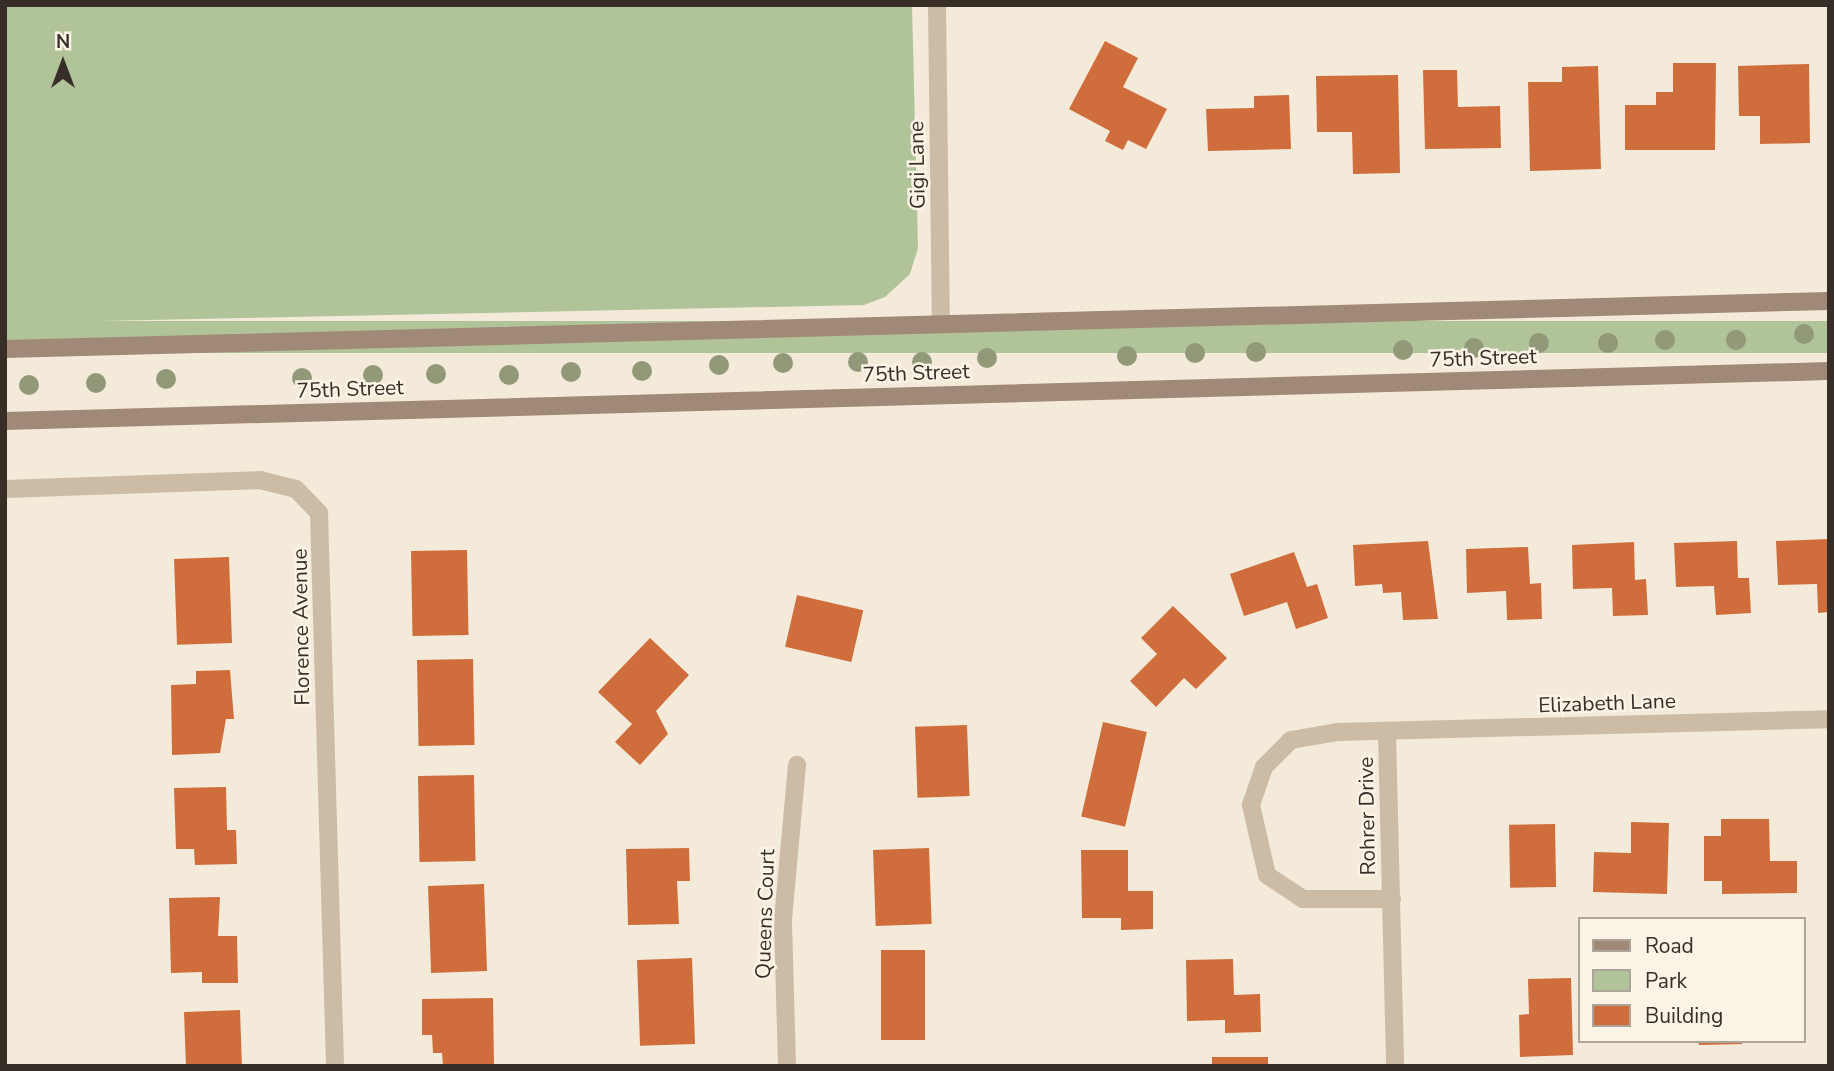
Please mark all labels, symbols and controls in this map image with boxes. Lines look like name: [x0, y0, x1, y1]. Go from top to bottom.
north arrow: [28, 28, 98, 98]
text: N: [56, 29, 70, 55]
street label: Gigi Lane: [904, 121, 930, 209]
street label: 75th Street: [1429, 344, 1537, 372]
street label: 75th Street: [862, 359, 970, 387]
street label: 75th Street: [296, 375, 404, 403]
street label: Florence Avenue: [287, 548, 315, 706]
street label: Elizabeth Lane: [1538, 688, 1676, 718]
street label: Rohrer Drive: [1353, 756, 1381, 876]
street label: Queens Court: [750, 849, 780, 979]
legend: [1578, 917, 1806, 1043]
text: Road: [1645, 932, 1694, 960]
text: Park: [1645, 967, 1687, 995]
text: Building: [1645, 1002, 1723, 1030]

